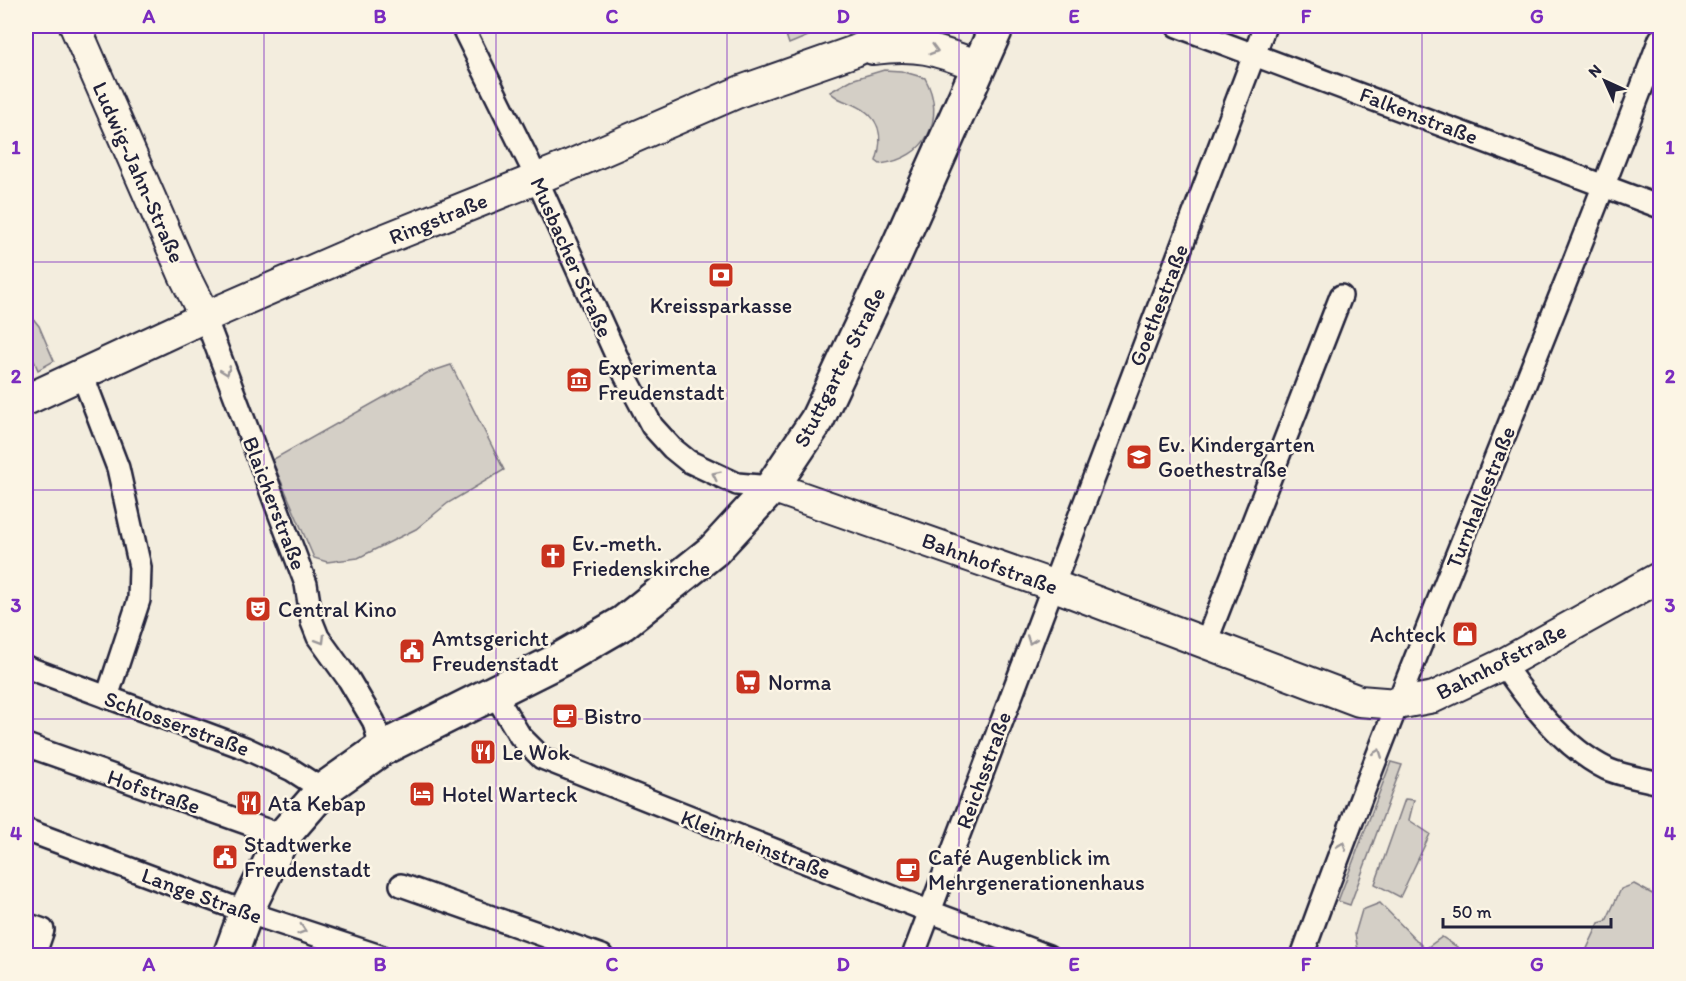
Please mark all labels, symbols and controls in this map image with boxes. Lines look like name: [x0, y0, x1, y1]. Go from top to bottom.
text: A: [142, 4, 156, 28]
text: B: [374, 4, 387, 28]
text: C: [606, 4, 619, 28]
text: D: [836, 4, 850, 28]
text: E: [1068, 4, 1080, 28]
text: F: [1301, 4, 1312, 28]
text: G: [1530, 4, 1544, 28]
one-way arrow: [928, 43, 939, 55]
north arrow: [1575, 51, 1635, 111]
text: N: [1584, 60, 1605, 81]
street label: Ludwig-Jahn-Straße: [86, 78, 191, 267]
street label: Falkenstraße: [1356, 81, 1482, 150]
text: 1: [11, 135, 21, 159]
text: 1: [1665, 135, 1675, 159]
street label: Musbacher Straße: [524, 173, 619, 341]
street label: Ringstraße: [385, 186, 491, 250]
street label: Goethestraße: [1123, 240, 1194, 370]
bank icon: Kreissparkasse: [706, 260, 736, 290]
street label: Stuttgarter Straße: [787, 283, 891, 452]
place label: Kreissparkasse: [650, 292, 792, 319]
place label: Experimenta Freudenstadt: [598, 354, 725, 406]
text: 2: [11, 364, 22, 388]
text: 2: [1665, 364, 1676, 388]
one-way arrow: [219, 365, 231, 376]
museum icon: Experimenta Freudenstadt: [564, 365, 594, 395]
street label: Turnhallestraße: [1440, 422, 1521, 572]
place label: Ev. Kindergarten Goethestraße: [1158, 431, 1315, 483]
street label: Blaicherstraße: [237, 433, 312, 574]
school or university icon: Ev. Kindergarten Goethestraße: [1124, 442, 1154, 472]
one-way arrow: [711, 471, 722, 482]
street label: Bahnhofstraße: [918, 526, 1061, 601]
place label: Ev.-meth. Friedenskirche: [572, 530, 710, 582]
church icon: Ev.-meth. Friedenskirche: [538, 541, 568, 571]
text: 3: [11, 593, 22, 617]
text: 3: [1665, 593, 1676, 617]
theatre icon: Central Kino: [243, 594, 273, 624]
place label: Central Kino: [278, 596, 397, 623]
street label: Bahnhofstraße: [1432, 617, 1571, 706]
shop icon: Achteck: [1450, 619, 1480, 649]
place label: Achteck: [1370, 621, 1446, 648]
place label: Amtsgericht Freudenstadt: [432, 625, 559, 677]
one-way arrow: [314, 634, 326, 644]
one-way arrow: [1026, 634, 1039, 644]
public building icon: Amtsgericht Freudenstadt: [397, 636, 427, 666]
supermarket icon: Norma: [733, 667, 763, 697]
place label: Norma: [768, 669, 832, 696]
street label: Schlosserstraße: [101, 685, 253, 762]
cafe icon: Bistro: [550, 701, 580, 731]
place label: Bistro: [584, 703, 642, 730]
street label: Reichsstraße: [950, 708, 1017, 833]
restaurant icon: Le Wok: [468, 737, 498, 767]
place label: Le Wok: [502, 739, 571, 766]
one-way arrow: [1371, 748, 1383, 759]
street label: Hofstraße: [104, 763, 204, 820]
hotel icon: Hotel Warteck: [407, 779, 437, 809]
place label: Hotel Warteck: [442, 781, 578, 808]
restaurant icon: Ata Kebap: [234, 788, 264, 818]
place label: Ata Kebap: [268, 790, 366, 817]
street label: Kleinrheinstraße: [677, 804, 834, 885]
text: 4: [10, 821, 22, 845]
text: 4: [1664, 821, 1676, 845]
place label: Stadtwerke Freudenstadt: [244, 831, 371, 883]
public building icon: Stadtwerke Freudenstadt: [210, 842, 240, 872]
one-way arrow: [1335, 842, 1348, 852]
place label: Café Augenblick im Mehrgenerationenhaus: [928, 844, 1145, 896]
cafe icon: Café Augenblick im Mehrgenerationenhaus: [893, 855, 923, 885]
street label: Lange Straße: [138, 861, 266, 930]
scale bar: [1443, 891, 1611, 929]
text: 50 m: [1452, 901, 1492, 923]
one-way arrow: [296, 923, 307, 935]
text: A: [142, 952, 156, 976]
text: B: [374, 952, 387, 976]
text: C: [606, 952, 619, 976]
text: D: [836, 952, 850, 976]
text: E: [1068, 952, 1080, 976]
text: F: [1301, 952, 1312, 976]
text: G: [1530, 952, 1544, 976]

